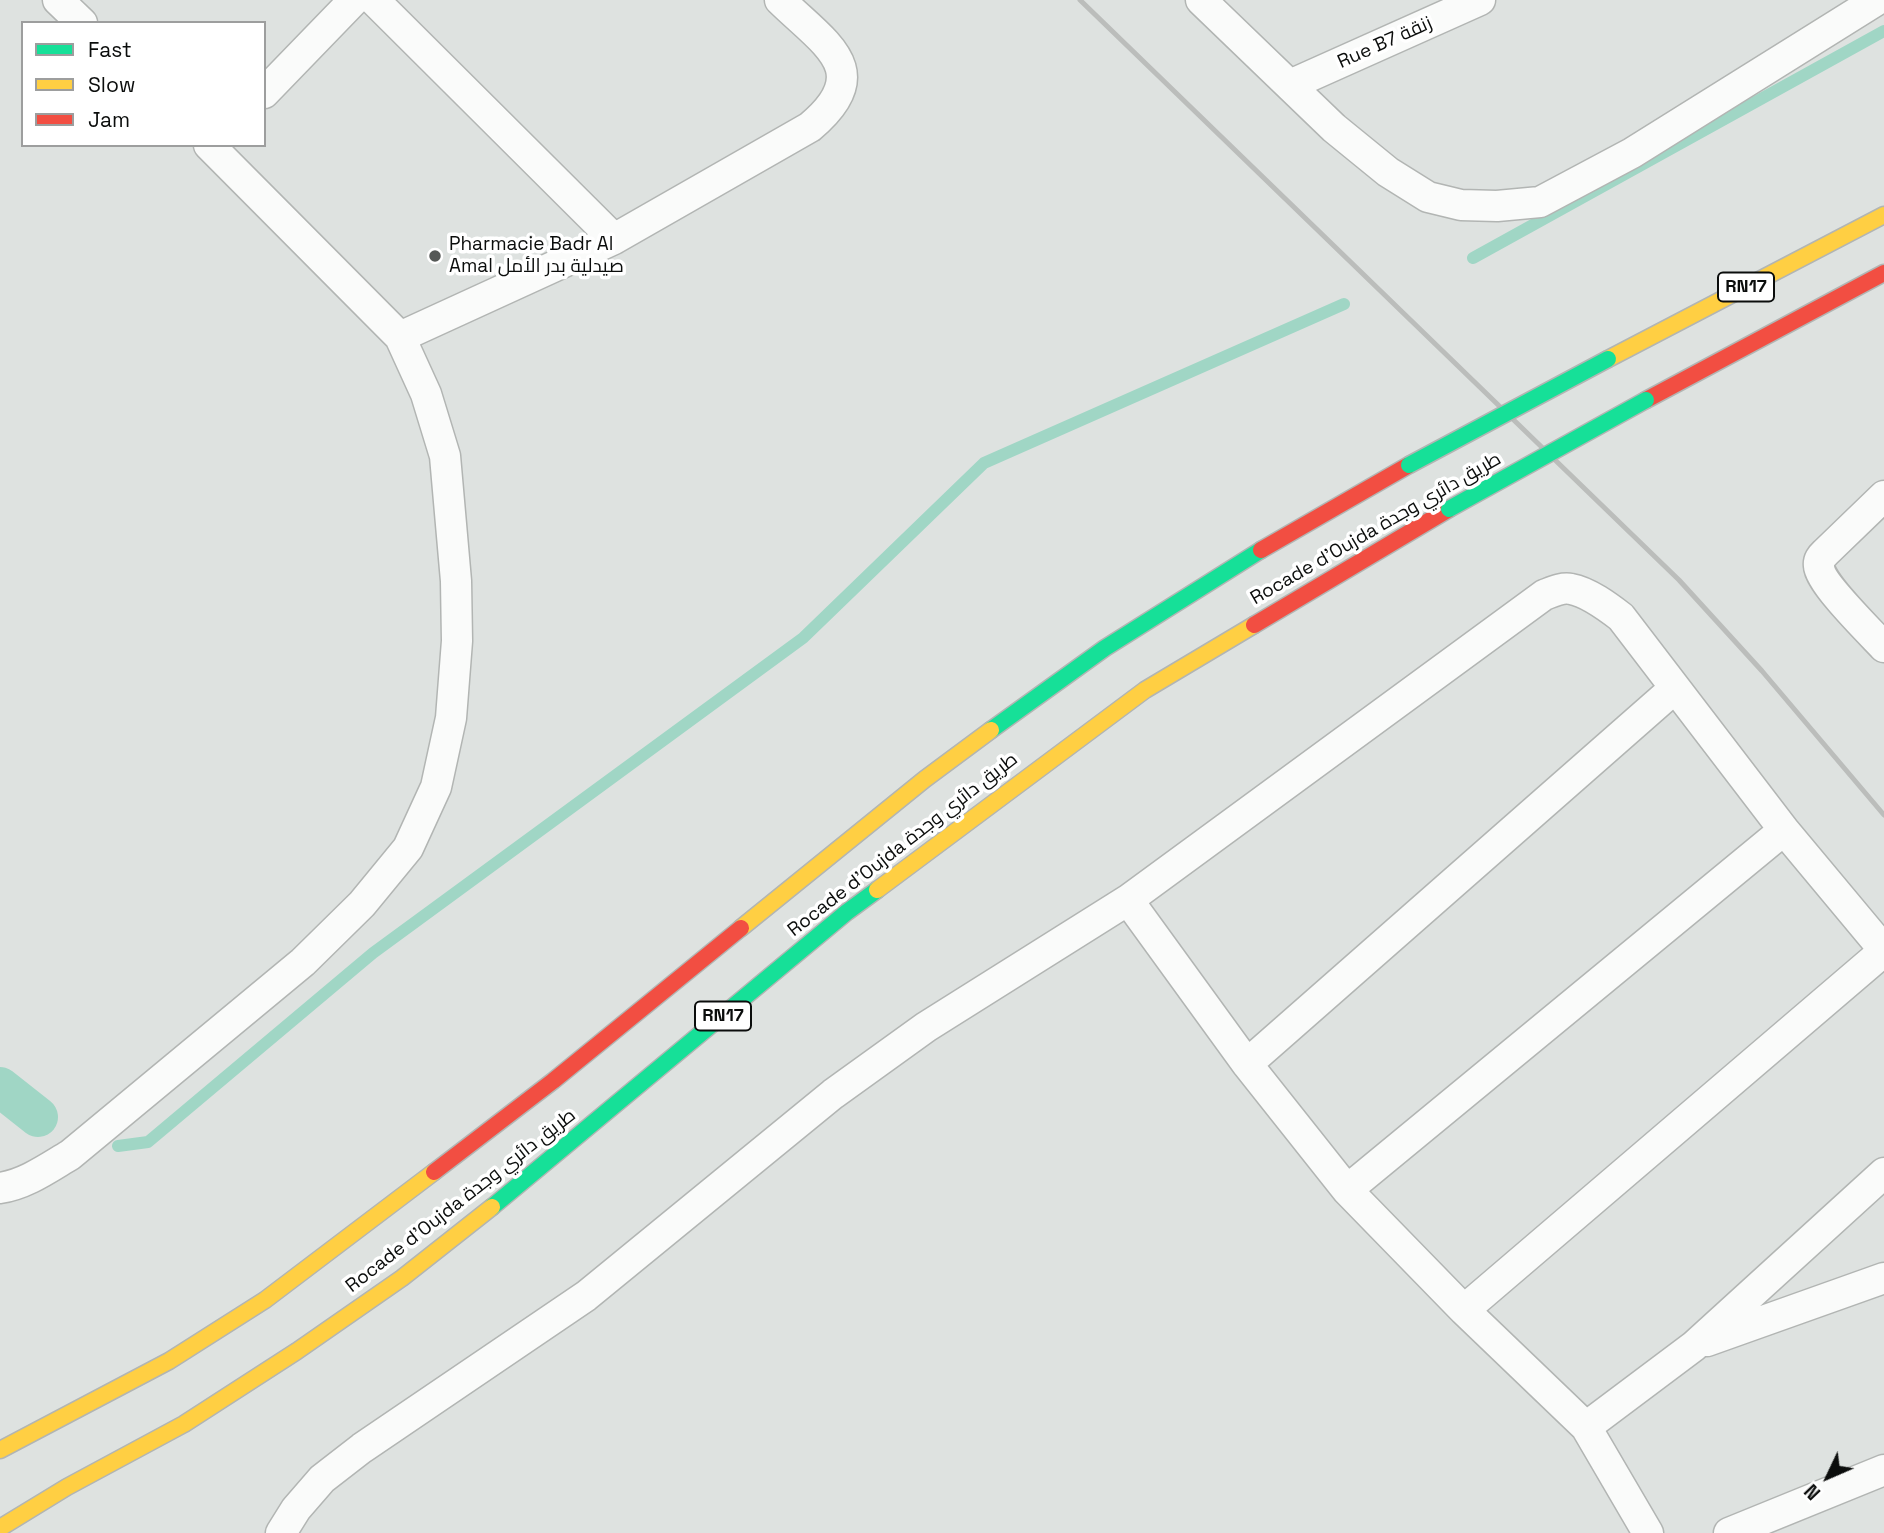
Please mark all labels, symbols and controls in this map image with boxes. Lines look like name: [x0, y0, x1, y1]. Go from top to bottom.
street label: Rue B7 زنقة: [1334, 12, 1436, 74]
legend: [21, 21, 266, 147]
text: Fast: [88, 36, 132, 63]
text: Slow: [88, 71, 136, 98]
text: Jam: [88, 106, 130, 133]
place label: Pharmacie Badr Al Amal صيدلية بدر الأمل: [449, 234, 624, 278]
marker: Pharmacie Badr Al Amal صيدلية بدر الأمل: [427, 248, 443, 264]
road number: RN17: [1718, 272, 1774, 302]
street label: Rocade d'Oujda طريق دائري وجدة: [1247, 448, 1505, 610]
street label: Rocade d'Oujda طريق دائري وجدة: [784, 748, 1022, 942]
road number: RN17: [695, 1001, 751, 1030]
street label: Rocade d'Oujda طريق دائري وجدة: [342, 1104, 580, 1298]
north arrow: [1793, 1442, 1863, 1512]
text: N: [1799, 1479, 1826, 1505]

